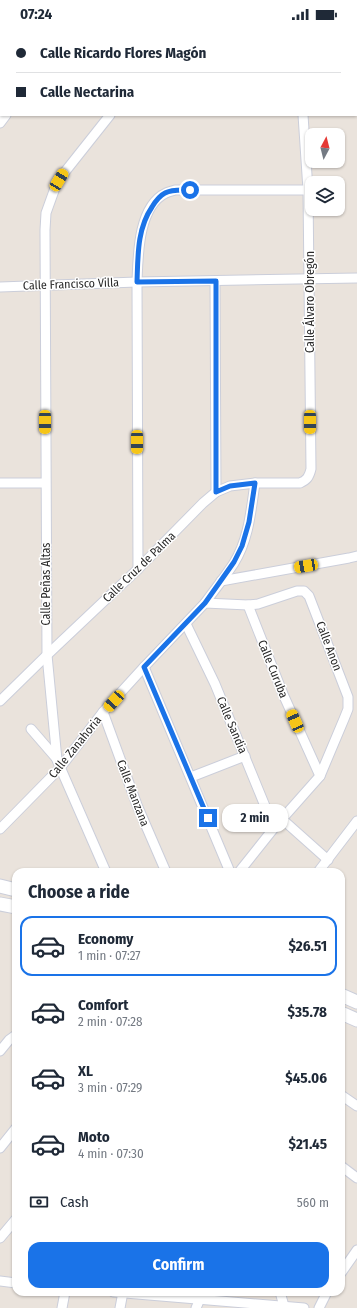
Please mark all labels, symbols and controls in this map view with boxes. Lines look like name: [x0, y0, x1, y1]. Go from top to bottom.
text: 07:24: [20, 5, 52, 23]
text: Calle Ricardo Flores Magón: [40, 44, 206, 62]
text: Calle Nectarina: [40, 83, 134, 101]
north arrow: [305, 128, 345, 168]
map controls: [305, 128, 345, 216]
car: [48, 167, 70, 193]
button: layers: [305, 176, 345, 216]
route start: [181, 181, 199, 199]
street label: Calle Álvaro Obregón: [302, 251, 317, 353]
street label: Calle Francisco Villa: [23, 275, 119, 293]
car: [39, 410, 51, 434]
car: [304, 410, 316, 434]
car: [131, 430, 143, 454]
street label: Calle Cruz de Palma: [100, 529, 178, 605]
street label: Calle Peñas Altas: [39, 543, 53, 625]
car: [293, 558, 319, 574]
street label: Calle Anon: [313, 619, 345, 673]
street label: Calle Curuba: [255, 638, 291, 700]
car: [102, 688, 126, 714]
street label: Calle Sandia: [214, 695, 250, 756]
car: [285, 708, 305, 734]
street label: Calle Zanahoria: [46, 713, 104, 781]
street label: Calle Manzana: [114, 758, 152, 828]
callout: 2 min: [222, 804, 288, 832]
route end: [199, 809, 217, 827]
text: 2 min: [241, 810, 269, 825]
text: Choose a ride: [28, 881, 130, 903]
icon: car: [30, 928, 66, 964]
text: Economy: [78, 930, 133, 948]
text: $26.51: [288, 937, 327, 955]
text: 1 min · 07:27: [78, 948, 141, 963]
icon: car: [30, 994, 66, 1030]
text: Comfort: [78, 996, 129, 1014]
text: $35.78: [288, 1003, 327, 1021]
text: 2 min · 07:28: [78, 1014, 143, 1029]
icon: car: [30, 1060, 66, 1096]
text: XL: [78, 1062, 93, 1080]
text: $45.06: [285, 1069, 327, 1087]
text: 3 min · 07:29: [78, 1080, 142, 1095]
icon: car: [30, 1126, 66, 1162]
text: Moto: [78, 1128, 110, 1146]
text: $21.45: [289, 1135, 327, 1153]
text: 4 min · 07:30: [78, 1146, 144, 1161]
icon: cash: [28, 1191, 50, 1213]
text: Cash: [60, 1193, 89, 1211]
text: 560 m: [297, 1195, 329, 1210]
button: Confirm: [28, 1242, 329, 1288]

